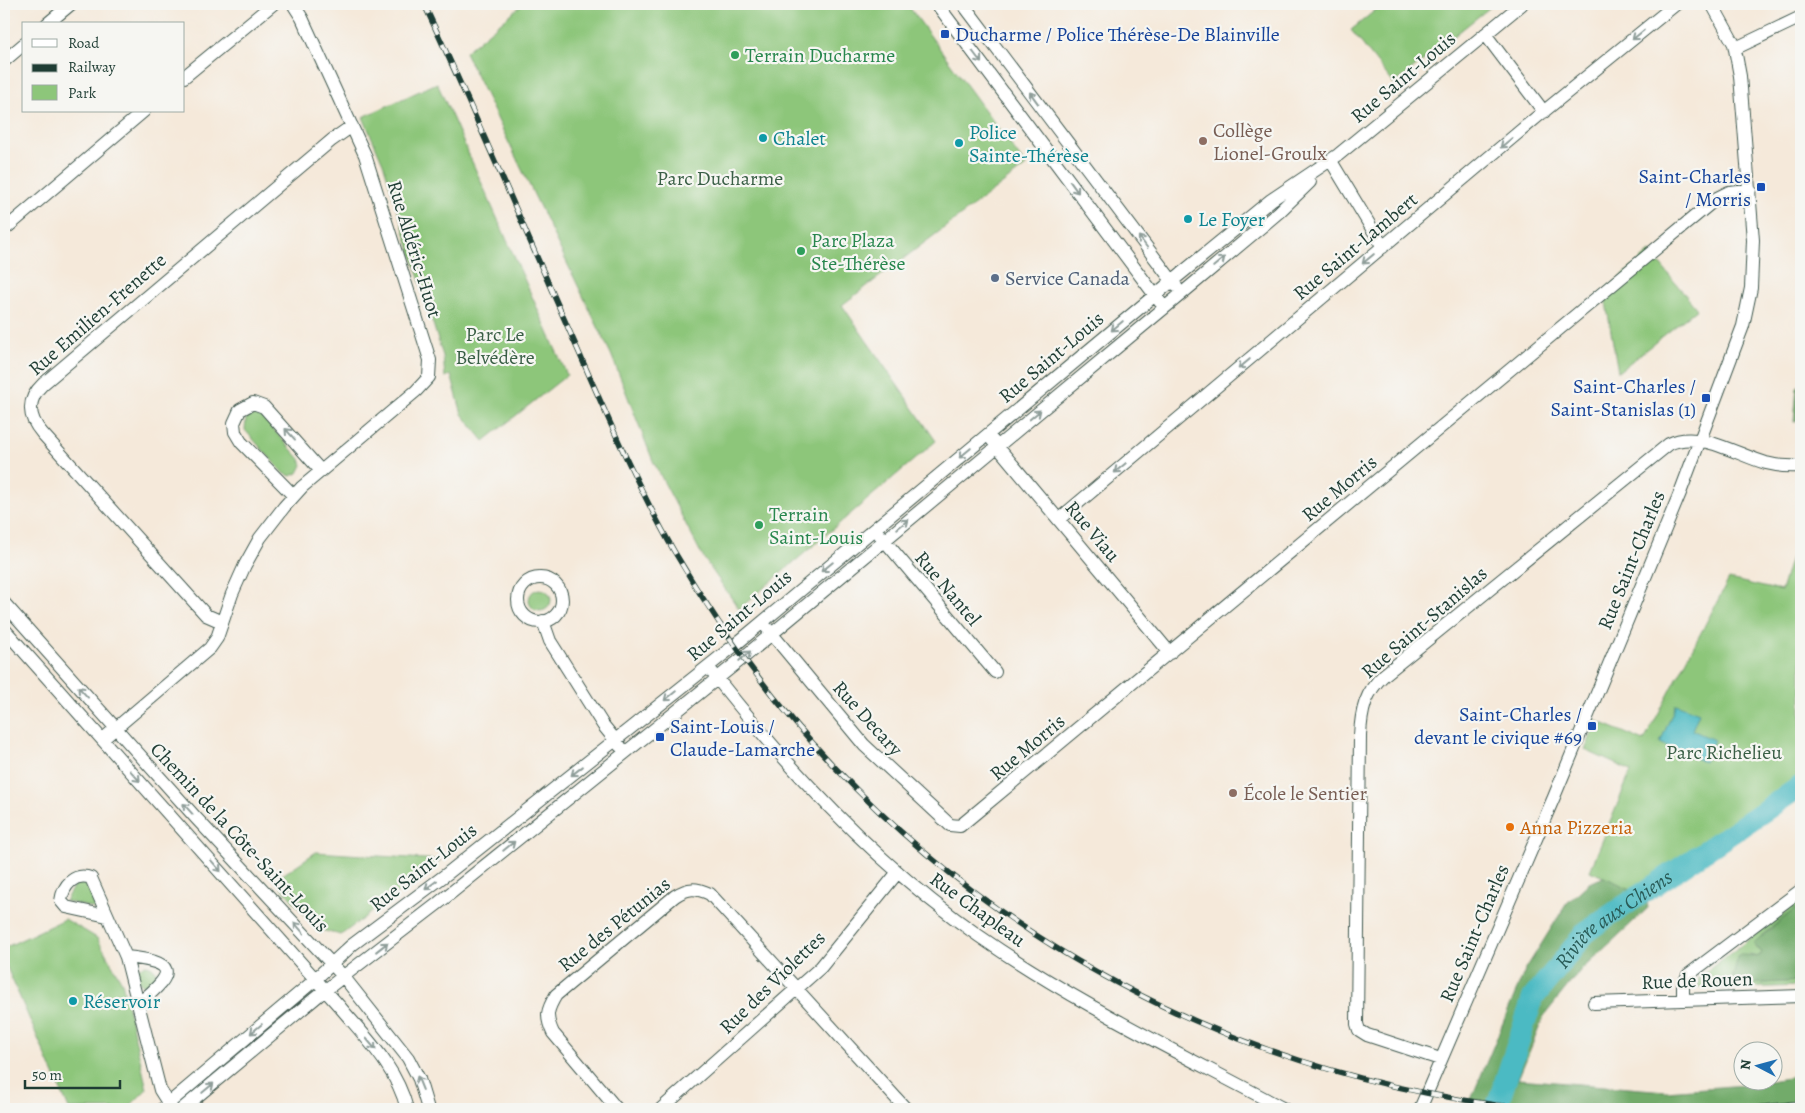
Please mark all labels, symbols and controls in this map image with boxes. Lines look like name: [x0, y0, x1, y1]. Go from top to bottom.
place label: Ducharme / Police Thérèse-De Blainville: [955, 21, 1280, 48]
legend: [22, 22, 185, 112]
street label: Rue Saint-Louis: [1345, 25, 1462, 129]
marker: Ducharme / Police Thérèse-De Blainville: [939, 28, 951, 40]
one-way arrow: [1632, 29, 1645, 40]
text: Road: [68, 33, 100, 53]
place label: Terrain Ducharme: [745, 42, 895, 69]
marker: Terrain Ducharme: [729, 49, 741, 61]
one-way arrow: [972, 50, 982, 64]
text: Railway: [68, 57, 116, 77]
text: Park: [68, 83, 97, 103]
one-way arrow: [1029, 91, 1039, 105]
place label: Collège Lionel-Groulx: [1213, 117, 1327, 167]
place label: Police Sainte-Thérèse: [969, 119, 1089, 169]
place label: Chalet: [773, 125, 826, 152]
marker: Chalet: [757, 132, 769, 144]
marker: Collège Lionel-Groulx: [1197, 135, 1209, 147]
marker: Police Sainte-Thérèse: [953, 137, 965, 149]
one-way arrow: [1500, 138, 1513, 149]
place label: Saint-Charles / Morris: [1639, 163, 1751, 213]
park label: Parc Ducharme: [657, 165, 783, 192]
street label: Rue Aldéric-Huot: [381, 177, 448, 321]
one-way arrow: [1069, 180, 1079, 194]
marker: Saint-Charles / Morris: [1755, 181, 1767, 193]
street label: Rue Saint-Lambert: [1287, 186, 1424, 306]
place label: Le Foyer: [1198, 206, 1266, 233]
marker: Le Foyer: [1182, 213, 1194, 225]
place label: Parc Plaza Ste-Thérèse: [811, 227, 906, 277]
one-way arrow: [1137, 236, 1148, 249]
marker: Parc Plaza Ste-Thérèse: [795, 245, 807, 257]
street label: Rue Emilien-Frenette: [23, 247, 172, 382]
one-way arrow: [1362, 254, 1375, 265]
one-way arrow: [1213, 257, 1226, 268]
place label: Service Canada: [1005, 265, 1131, 292]
marker: Service Canada: [989, 272, 1001, 284]
street label: Rue Saint-Louis: [993, 305, 1110, 409]
park label: Parc Le Belvédère: [455, 321, 535, 371]
one-way arrow: [1111, 321, 1124, 332]
one-way arrow: [1238, 358, 1251, 369]
place label: Saint-Charles / Saint-Stanislas (1): [1551, 373, 1696, 423]
marker: Saint-Charles / Saint-Stanislas (1): [1700, 392, 1712, 404]
one-way arrow: [1028, 410, 1041, 421]
one-way arrow: [284, 428, 295, 441]
one-way arrow: [959, 447, 972, 458]
street label: Rue Morris: [1296, 449, 1383, 528]
one-way arrow: [1113, 463, 1126, 474]
street label: Rue Saint-Charles: [1591, 487, 1672, 634]
street label: Rue Viau: [1059, 495, 1126, 568]
place label: Terrain Saint-Louis: [769, 501, 863, 551]
one-way arrow: [896, 518, 909, 529]
marker: Terrain Saint-Louis: [753, 519, 765, 531]
street label: Rue Nantel: [908, 545, 987, 632]
street label: Rue Saint-Stanislas: [1355, 560, 1493, 685]
one-way arrow: [820, 562, 833, 573]
street label: Rue Saint-Louis: [681, 563, 798, 667]
one-way arrow: [738, 651, 751, 662]
street label: Rue Decary: [827, 675, 909, 763]
one-way arrow: [77, 685, 89, 698]
one-way arrow: [663, 691, 676, 702]
place label: Saint-Charles / devant le civique #69: [1414, 701, 1582, 751]
street label: Rue Morris: [984, 708, 1071, 787]
place label: Saint-Louis / Claude-Lamarche: [670, 713, 815, 763]
marker: Saint-Charles / devant le civique #69: [1586, 720, 1598, 732]
marker: Saint-Louis / Claude-Lamarche: [654, 731, 666, 743]
street label: Chemin de la Côte-Saint-Louis: [144, 736, 335, 938]
park label: Parc Richelieu: [1666, 739, 1782, 766]
one-way arrow: [571, 765, 584, 776]
one-way arrow: [130, 769, 141, 782]
place label: École le Sentier: [1243, 780, 1367, 807]
marker: École le Sentier: [1227, 787, 1239, 799]
one-way arrow: [182, 802, 194, 815]
place label: Anna Pizzeria: [1519, 814, 1634, 841]
street label: Rue Saint-Louis: [364, 817, 483, 918]
marker: Anna Pizzeria: [1504, 821, 1516, 833]
one-way arrow: [502, 840, 515, 851]
one-way arrow: [210, 859, 221, 872]
street label: Rue Saint-Charles: [1433, 860, 1516, 1006]
water label: Rivière aux Chiens: [1548, 863, 1678, 974]
street label: Rue Chapleau: [924, 865, 1031, 953]
street label: Rue des Pétunias: [552, 871, 676, 978]
one-way arrow: [425, 880, 438, 891]
one-way arrow: [293, 922, 304, 935]
street label: Rue des Violettes: [713, 925, 831, 1040]
one-way arrow: [375, 942, 389, 952]
street label: Rue de Rouen: [1641, 965, 1753, 996]
place label: Réservoir: [83, 988, 161, 1015]
marker: Réservoir: [67, 995, 79, 1007]
one-way arrow: [250, 1023, 263, 1035]
one-way arrow: [366, 1038, 377, 1051]
north arrow: [1732, 1040, 1782, 1090]
scale bar: [25, 1058, 120, 1090]
text: N: [1736, 1059, 1756, 1071]
text: 50 m: [32, 1065, 62, 1085]
one-way arrow: [415, 1076, 425, 1091]
one-way arrow: [201, 1082, 214, 1093]

